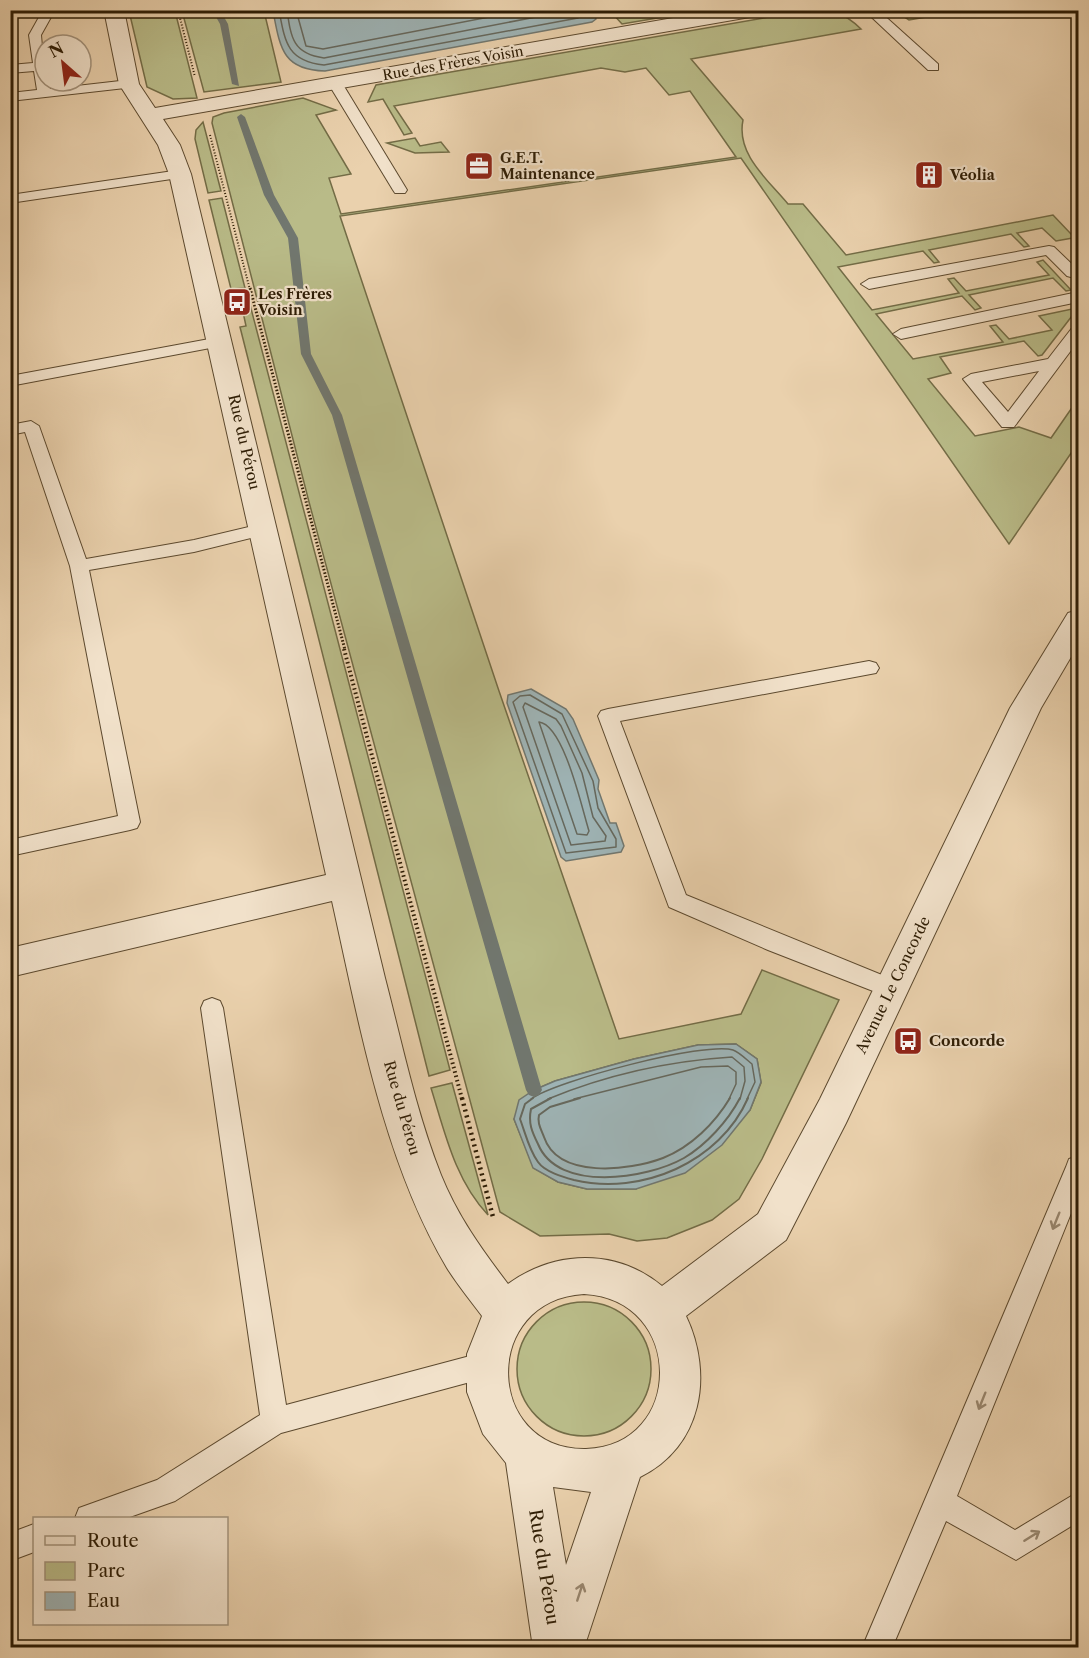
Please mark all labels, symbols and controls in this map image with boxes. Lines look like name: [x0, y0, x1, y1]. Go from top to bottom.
north arrow: [33, 33, 93, 93]
text: N: [45, 38, 67, 62]
street label: Rue des Frères Voisin: [381, 42, 525, 84]
place label: G.E.T. Maintenance: [500, 149, 595, 183]
office icon: G.E.T. Maintenance: [463, 150, 495, 182]
building icon: Véolia: [913, 159, 945, 191]
place label: Véolia: [949, 166, 996, 184]
place label: Les Frères Voisin: [257, 285, 332, 319]
bus stop icon: Les Frères Voisin: [221, 286, 253, 318]
street label: Rue du Pérou: [224, 392, 265, 492]
street label: Avenue Le Concorde: [851, 913, 934, 1057]
bus stop icon: Concorde: [892, 1025, 924, 1057]
place label: Concorde: [929, 1031, 1005, 1050]
street label: Rue du Pérou: [380, 1058, 425, 1157]
one-way arrow: [1050, 1211, 1061, 1230]
one-way arrow: [976, 1392, 987, 1410]
street label: Rue du Pérou: [524, 1508, 564, 1626]
legend: [33, 1517, 228, 1625]
one-way arrow: [1024, 1529, 1041, 1542]
text: Route: [87, 1530, 139, 1552]
text: Parc: [87, 1560, 125, 1582]
one-way arrow: [575, 1583, 586, 1602]
text: Eau: [87, 1590, 120, 1612]

